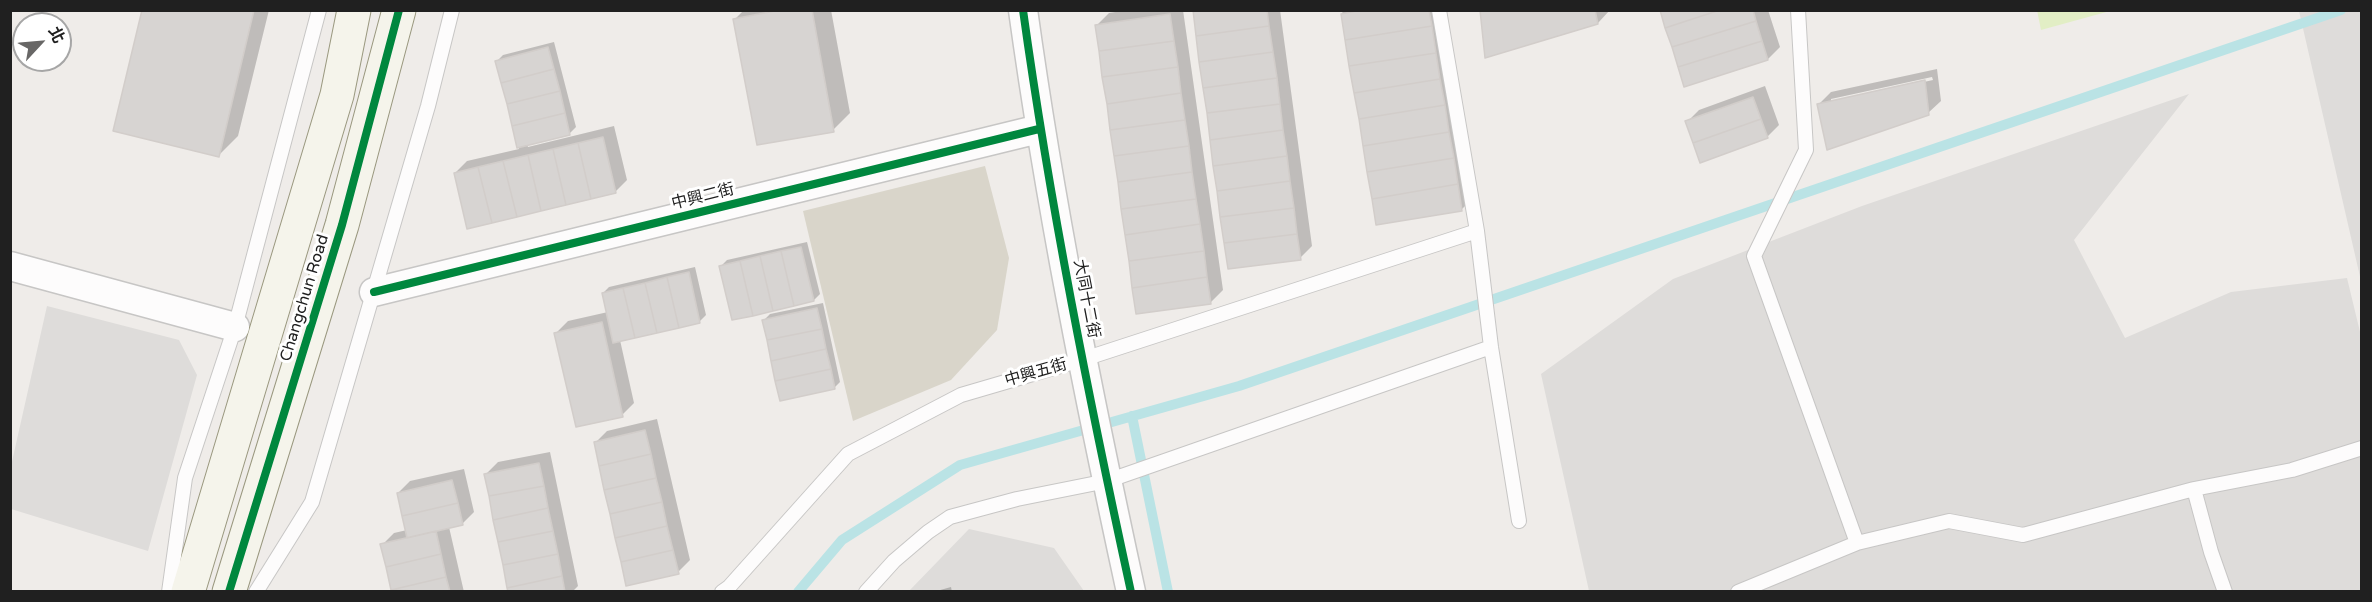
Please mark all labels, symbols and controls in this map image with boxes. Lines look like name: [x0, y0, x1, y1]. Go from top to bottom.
north arrow: [12, 12, 72, 72]
text: 北: [44, 23, 69, 47]
street label: 中興二街: [670, 180, 736, 214]
street label: Changchun Road: [277, 232, 333, 364]
street label: 大同十二街: [1069, 258, 1103, 340]
street label: 中興五街: [1003, 355, 1069, 391]

